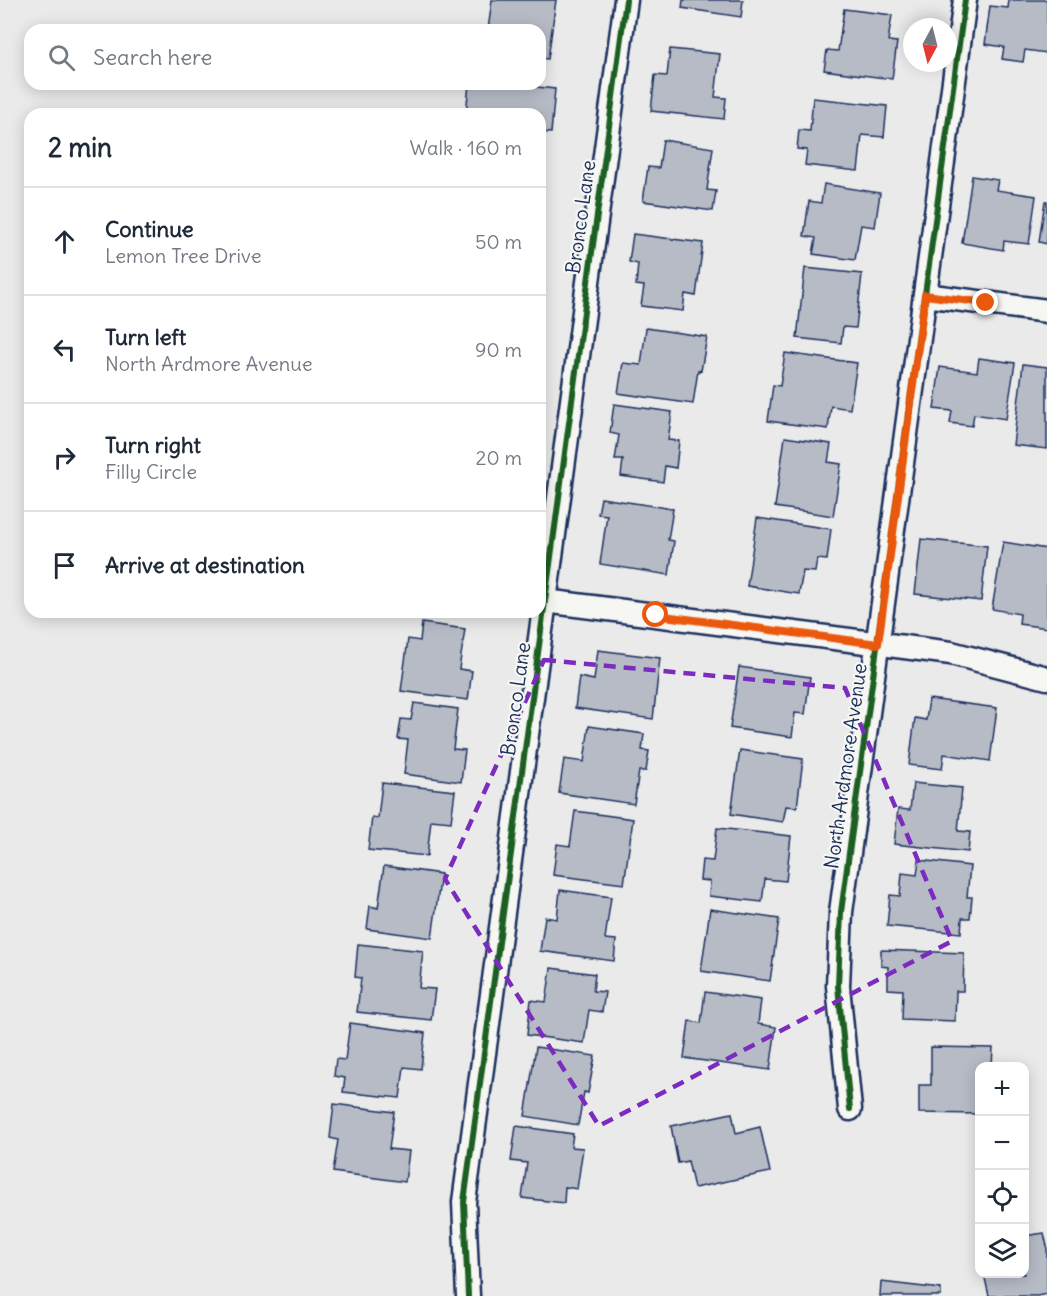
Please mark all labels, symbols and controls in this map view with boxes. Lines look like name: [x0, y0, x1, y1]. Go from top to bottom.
north arrow: [903, 18, 957, 72]
search box: [24, 24, 546, 90]
icon: search: [45, 41, 78, 74]
text: Search here: [93, 43, 212, 71]
text: 2 min: [48, 131, 112, 164]
text: Walk · 160 m: [409, 135, 522, 160]
street label: Bronco Lane: [560, 159, 600, 275]
text: Continue: [105, 215, 194, 243]
icon: ahead: [48, 225, 81, 258]
text: 50 m: [475, 229, 522, 254]
text: Lemon Tree Drive: [105, 243, 261, 268]
route end: [972, 289, 998, 315]
text: Turn left: [105, 323, 186, 351]
icon: left: [48, 333, 81, 366]
text: 90 m: [475, 337, 522, 362]
text: North Ardmore Avenue: [105, 351, 313, 376]
text: Turn right: [105, 431, 201, 459]
icon: right: [48, 441, 81, 474]
text: 20 m: [476, 445, 522, 470]
text: Filly Circle: [105, 459, 197, 484]
icon: arrive: [48, 549, 81, 582]
text: Arrive at destination: [105, 551, 305, 579]
route start: [642, 601, 668, 627]
street label: Bronco Lane: [495, 641, 535, 757]
street label: North Ardmore Avenue: [818, 661, 872, 871]
map controls: [975, 1062, 1029, 1278]
button: +: [975, 1062, 1029, 1116]
button: −: [975, 1116, 1029, 1170]
button: locate: [975, 1170, 1029, 1224]
button: layers: [975, 1224, 1029, 1278]

